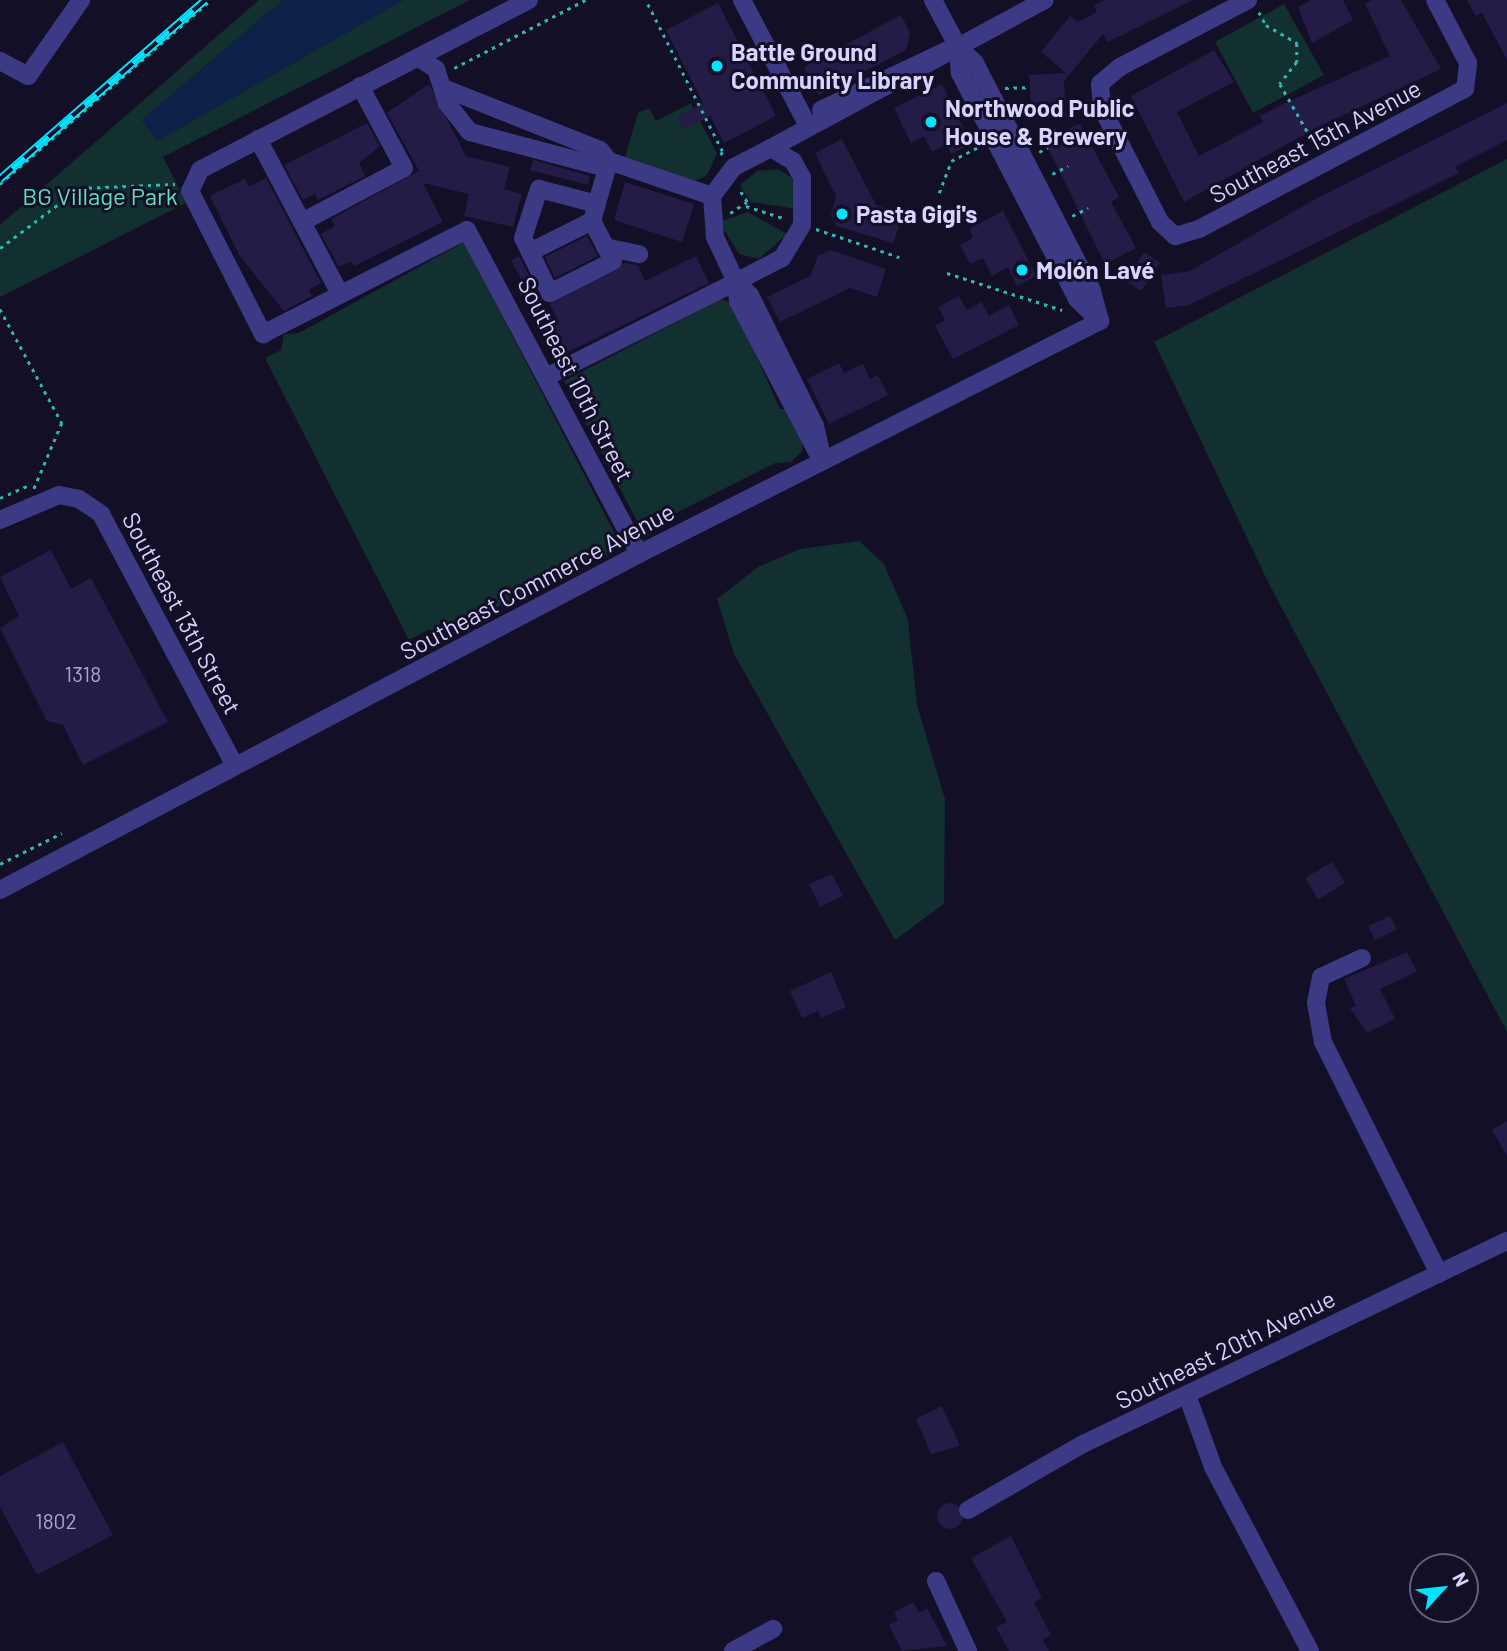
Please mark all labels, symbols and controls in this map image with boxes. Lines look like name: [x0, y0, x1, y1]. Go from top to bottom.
place label: Battle Ground Community Library: [731, 38, 934, 94]
marker: Battle Ground Community Library: [709, 58, 725, 74]
street label: Southeast 15th Avenue: [1205, 73, 1425, 209]
place label: Northwood Public House & Brewery: [945, 94, 1134, 150]
marker: Northwood Public House & Brewery: [923, 114, 939, 130]
park label: BG Village Park: [22, 182, 178, 210]
place label: Pasta Gigi's: [856, 200, 977, 228]
marker: Pasta Gigi's: [834, 206, 850, 222]
place label: Molón Lavé: [1036, 256, 1154, 284]
marker: Molón Lavé: [1014, 262, 1030, 278]
street label: Southeast 10th Street: [512, 272, 640, 486]
street label: Southeast Commerce Avenue: [395, 496, 679, 666]
street label: Southeast 13th Street: [117, 507, 247, 719]
house number: 1318: [65, 661, 101, 687]
street label: Southeast 20th Avenue: [1111, 1283, 1339, 1415]
house number: 1802: [35, 1508, 77, 1534]
north arrow: [1409, 1553, 1479, 1623]
text: N: [1448, 1568, 1474, 1590]

